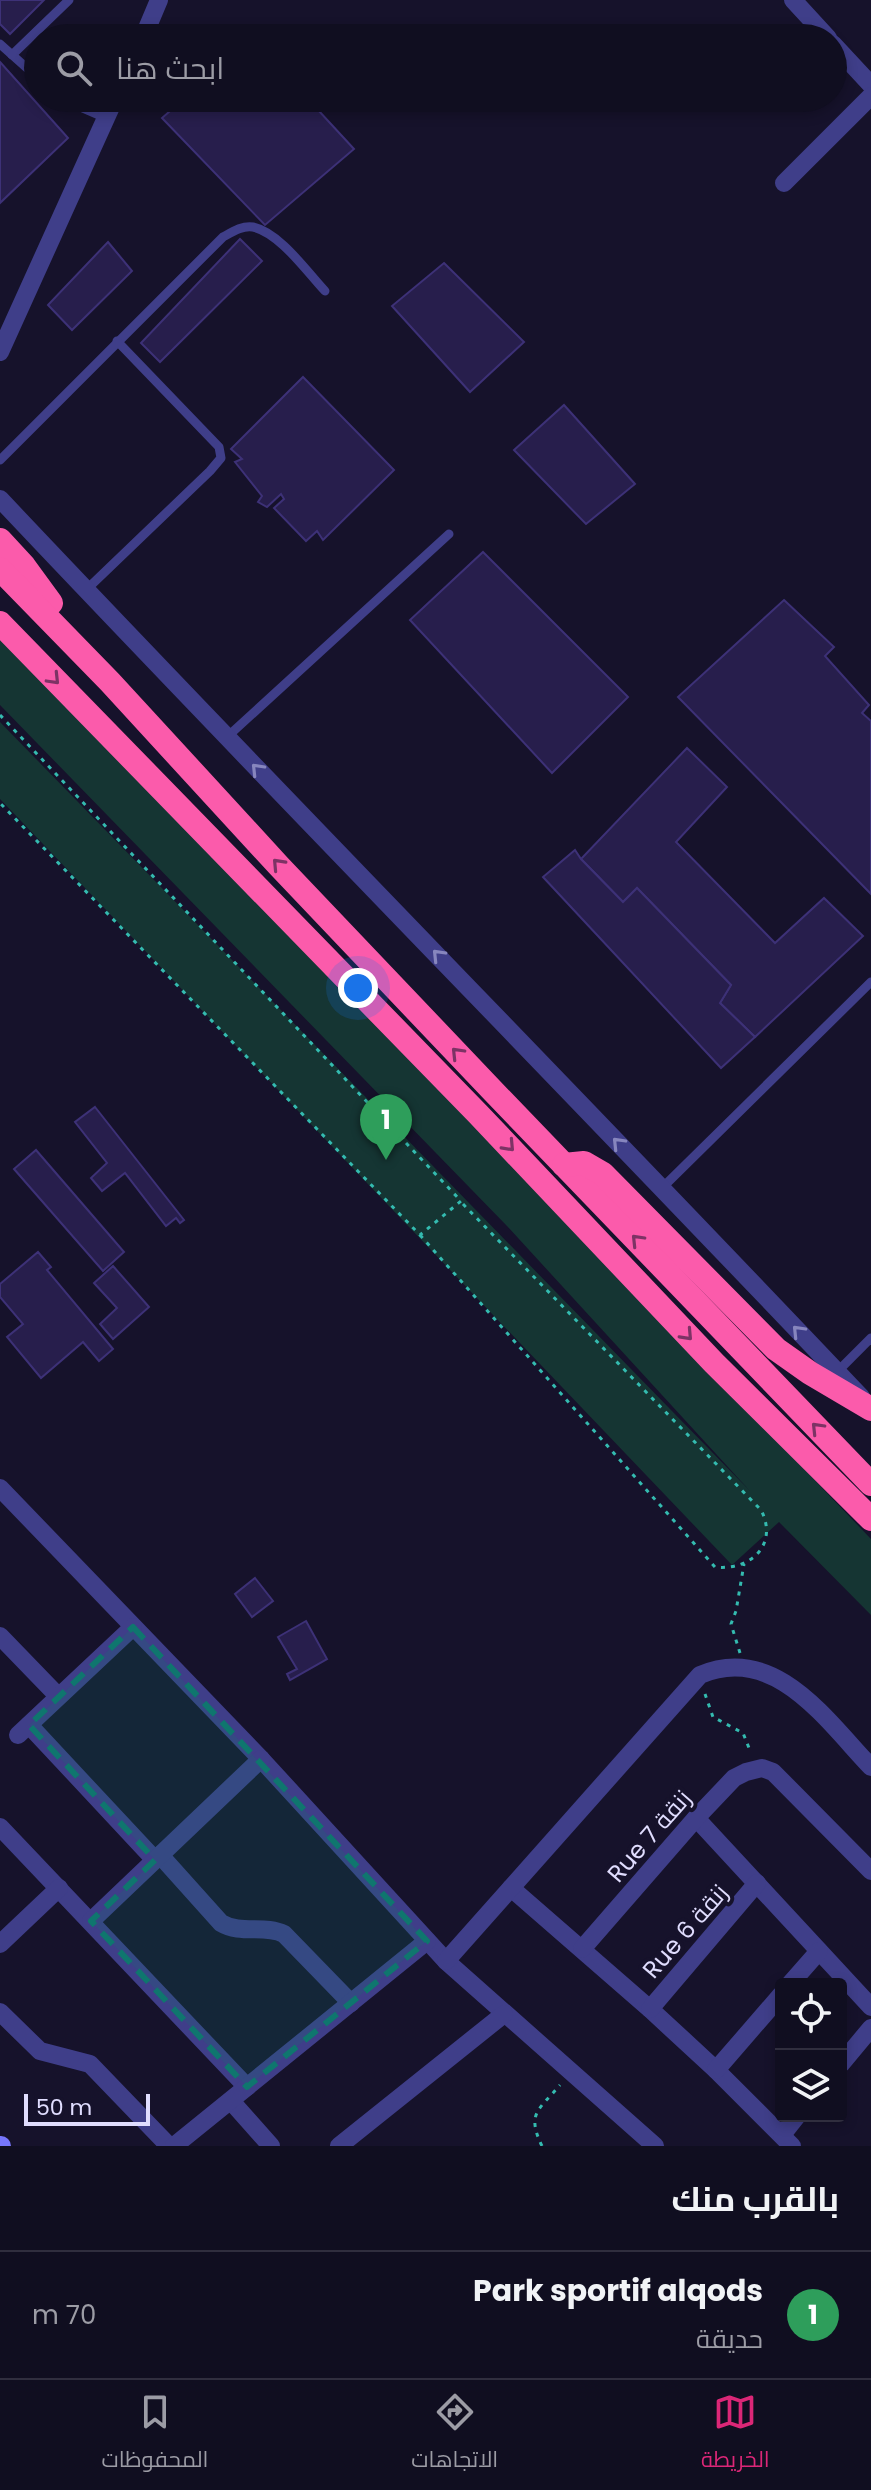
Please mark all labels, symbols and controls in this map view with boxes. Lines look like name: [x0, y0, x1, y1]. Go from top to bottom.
search box: [24, 24, 847, 112]
icon: search: [52, 46, 96, 90]
text: ابحث هنا: [116, 47, 224, 90]
one-way arrow: [45, 670, 60, 684]
one-way arrow: [252, 764, 266, 778]
one-way arrow: [273, 859, 287, 874]
one-way arrow: [433, 950, 447, 964]
your location: [338, 968, 378, 1008]
one-way arrow: [451, 1048, 466, 1062]
pin: 1: [360, 1094, 412, 1160]
one-way arrow: [499, 1137, 514, 1151]
one-way arrow: [612, 1138, 627, 1152]
one-way arrow: [632, 1235, 646, 1249]
one-way arrow: [678, 1326, 693, 1340]
one-way arrow: [792, 1326, 807, 1340]
one-way arrow: [812, 1423, 826, 1437]
street label: Rue 7 زنقة: [600, 1783, 698, 1889]
street label: Rue 6 زنقة: [635, 1877, 735, 1985]
map controls: [775, 1978, 847, 2122]
button: locate: [775, 1978, 847, 2050]
button: layers: [775, 2050, 847, 2122]
scale bar: [24, 2090, 150, 2126]
text: 50 m: [36, 2092, 92, 2123]
text: بالقرب منك: [671, 2175, 839, 2223]
text: Park sportif alqods: [473, 2269, 763, 2312]
text: 70 m: [32, 2297, 96, 2333]
text: 1: [808, 2297, 818, 2333]
text: حديقة: [696, 2321, 763, 2357]
tab: المحفوظات: [101, 2390, 208, 2480]
tab: الاتجاهات: [411, 2390, 498, 2480]
tab: الخريطة: [701, 2390, 770, 2480]

